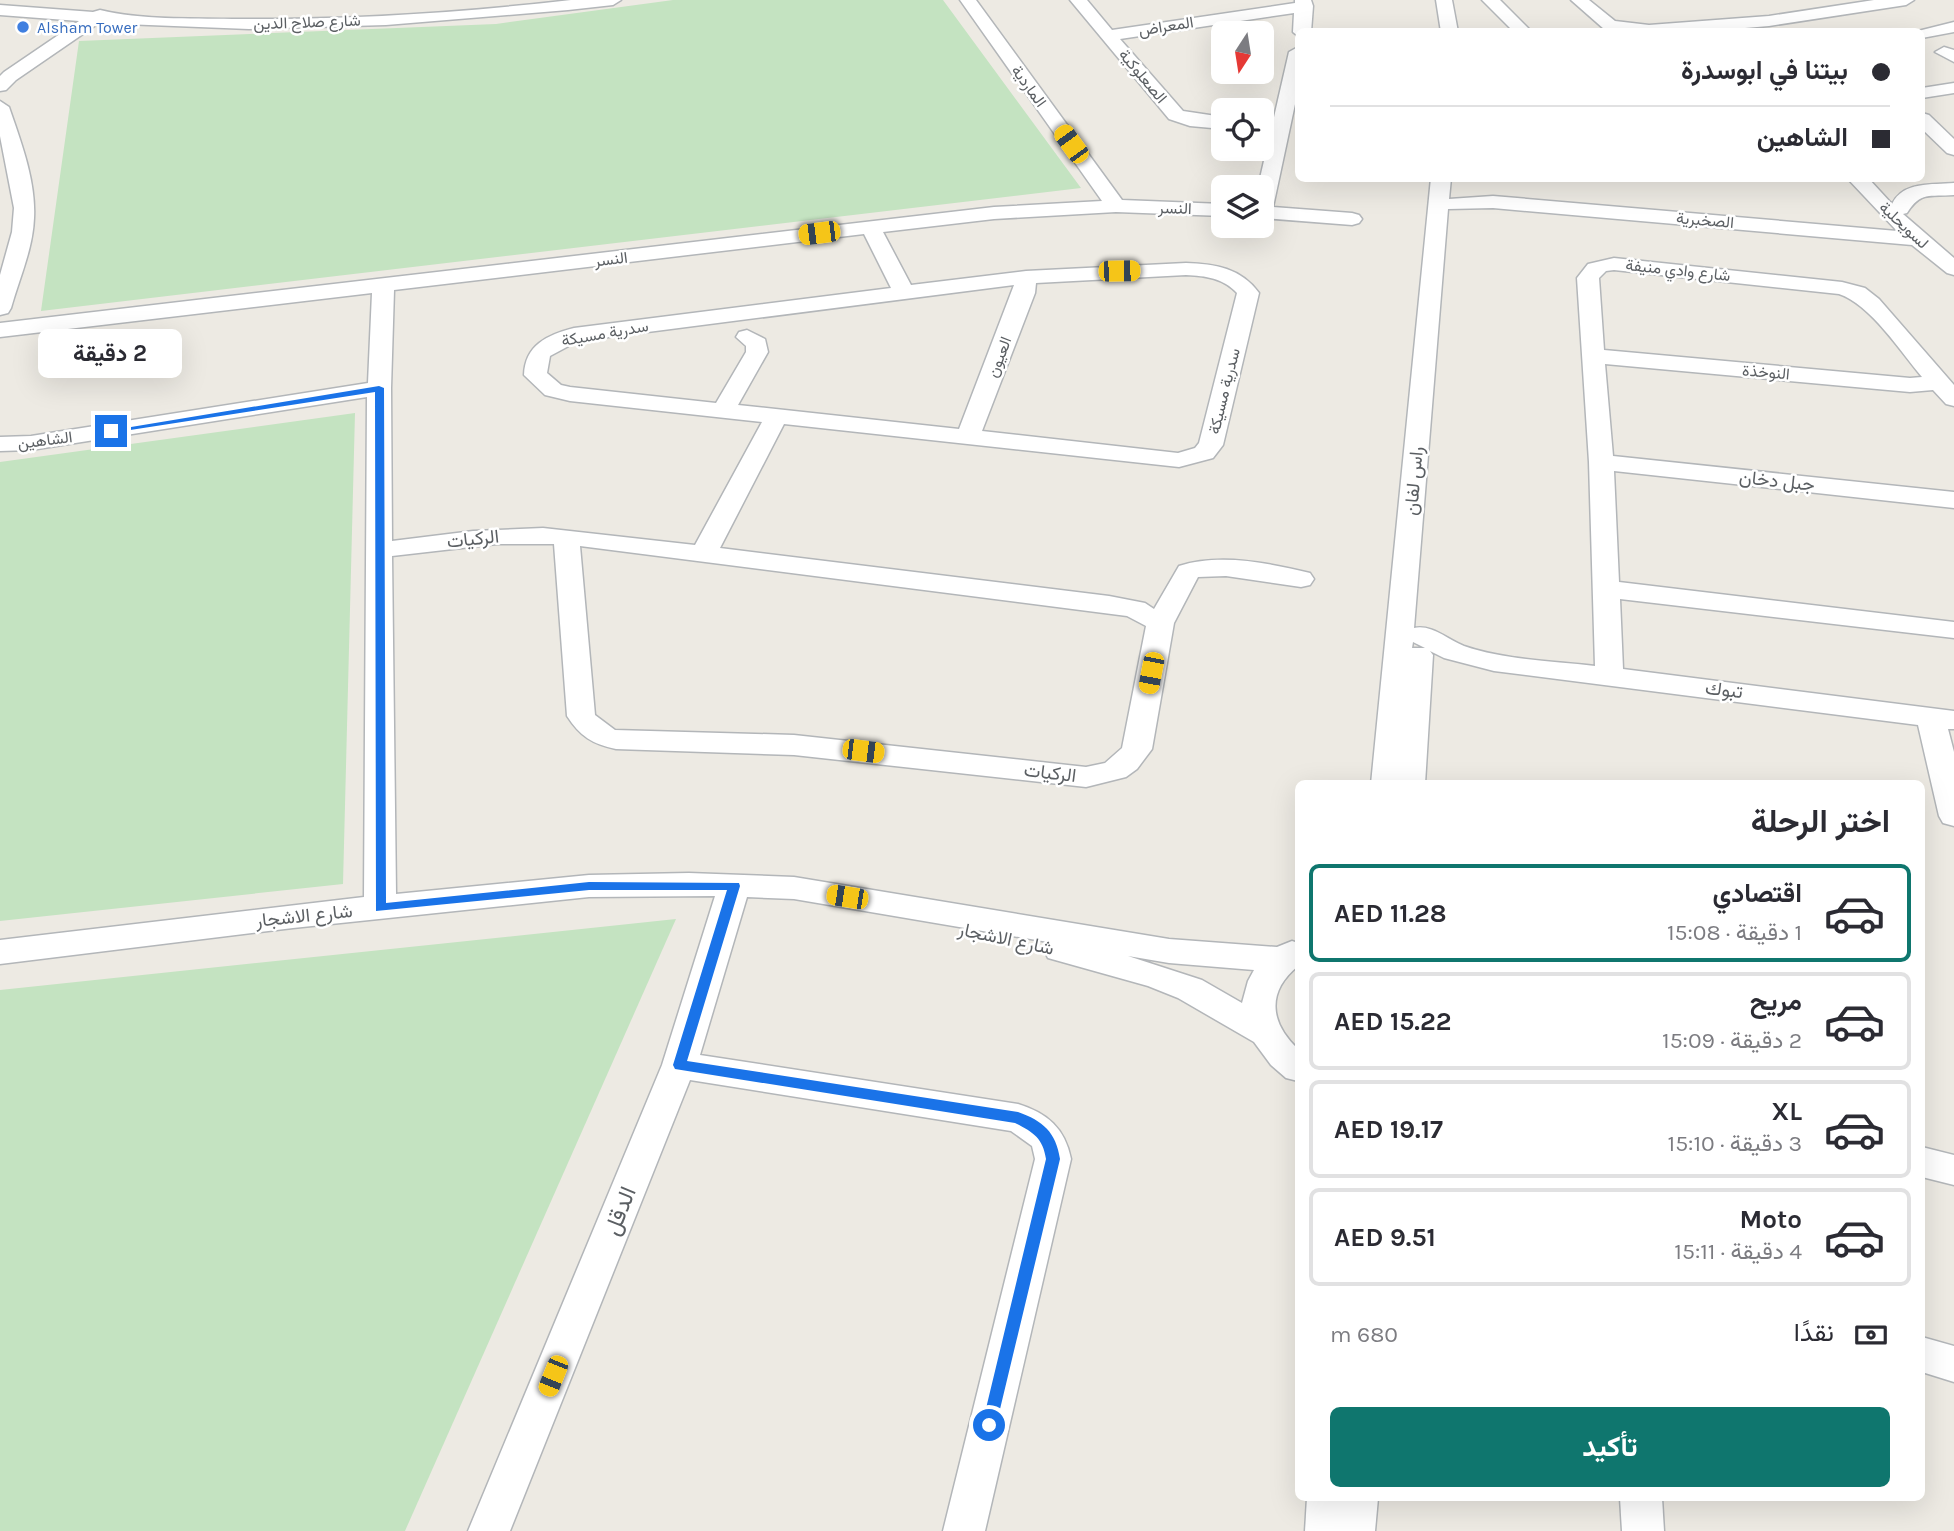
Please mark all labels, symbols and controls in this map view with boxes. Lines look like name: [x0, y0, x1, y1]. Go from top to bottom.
street label: شارع صلاح الدين: [253, 11, 361, 35]
street label: المعراض: [1137, 12, 1195, 41]
place label: Alsham Tower: [37, 18, 138, 37]
marker: Alsham Tower: [15, 19, 31, 35]
north arrow: [1211, 21, 1274, 84]
map controls: [1211, 21, 1274, 238]
street label: الصعلوكية: [1114, 45, 1171, 108]
text: بيتنا في ابوسدرة: [1681, 55, 1848, 86]
street label: الماردية: [1007, 61, 1050, 111]
button: locate: [1211, 98, 1274, 161]
car: [1051, 121, 1092, 167]
text: الشاهين: [1757, 122, 1848, 153]
button: layers: [1211, 175, 1274, 238]
street label: لسويحلية: [1875, 197, 1933, 253]
street label: النسر: [1157, 198, 1192, 219]
street label: الصخبرية: [1675, 208, 1735, 233]
car: [797, 220, 842, 246]
street label: النسر: [592, 248, 629, 272]
street label: شارع وادي منيفة: [1624, 255, 1731, 289]
car: [1098, 260, 1141, 282]
street label: سدرية مسيكة: [560, 316, 650, 351]
callout: 2 دقيقة: [39, 330, 183, 378]
street label: العيون: [983, 334, 1016, 380]
text: 2 دقيقة: [73, 340, 147, 367]
street label: سدرية مسيكة: [1204, 346, 1245, 436]
street label: النوخذة: [1741, 360, 1790, 385]
route end: [95, 415, 127, 447]
street label: الشاهين: [17, 427, 74, 454]
street label: راس لفان: [1400, 446, 1428, 516]
street label: جبل دخان: [1738, 466, 1816, 496]
street label: الركيات: [446, 525, 500, 553]
car: [1137, 650, 1166, 696]
street label: تبوك: [1704, 677, 1744, 703]
car: [841, 738, 886, 764]
street label: الركيات: [1023, 759, 1077, 787]
text: اختر الرحلة: [1751, 803, 1890, 840]
text: اقتصادي: [1713, 878, 1802, 909]
icon: car: [1823, 882, 1886, 945]
car: [825, 883, 870, 911]
text: AED 11.28: [1334, 898, 1447, 929]
street label: شارع الاشجار: [253, 900, 354, 933]
street label: شارع الاشجار: [955, 918, 1056, 961]
text: 1 دقيقة · 15:08: [1667, 919, 1802, 946]
text: مريح: [1750, 986, 1802, 1017]
icon: car: [1823, 990, 1886, 1053]
text: AED 15.22: [1334, 1006, 1451, 1037]
text: 2 دقيقة · 15:09: [1662, 1027, 1802, 1054]
text: XL: [1771, 1096, 1802, 1127]
icon: car: [1823, 1098, 1886, 1161]
text: AED 19.17: [1334, 1114, 1443, 1145]
text: 3 دقيقة · 15:10: [1668, 1130, 1802, 1157]
street label: الدقل: [598, 1183, 642, 1239]
text: Moto: [1740, 1204, 1802, 1235]
icon: car: [1823, 1206, 1886, 1269]
text: AED 9.51: [1334, 1222, 1436, 1253]
text: 4 دقيقة · 15:11: [1674, 1238, 1802, 1265]
icon: cash: [1852, 1316, 1890, 1354]
text: نقدًا: [1794, 1317, 1834, 1348]
text: 680 m: [1330, 1321, 1398, 1348]
car: [536, 1353, 571, 1399]
button: تأكيد: [1330, 1407, 1890, 1487]
route start: [973, 1409, 1005, 1441]

